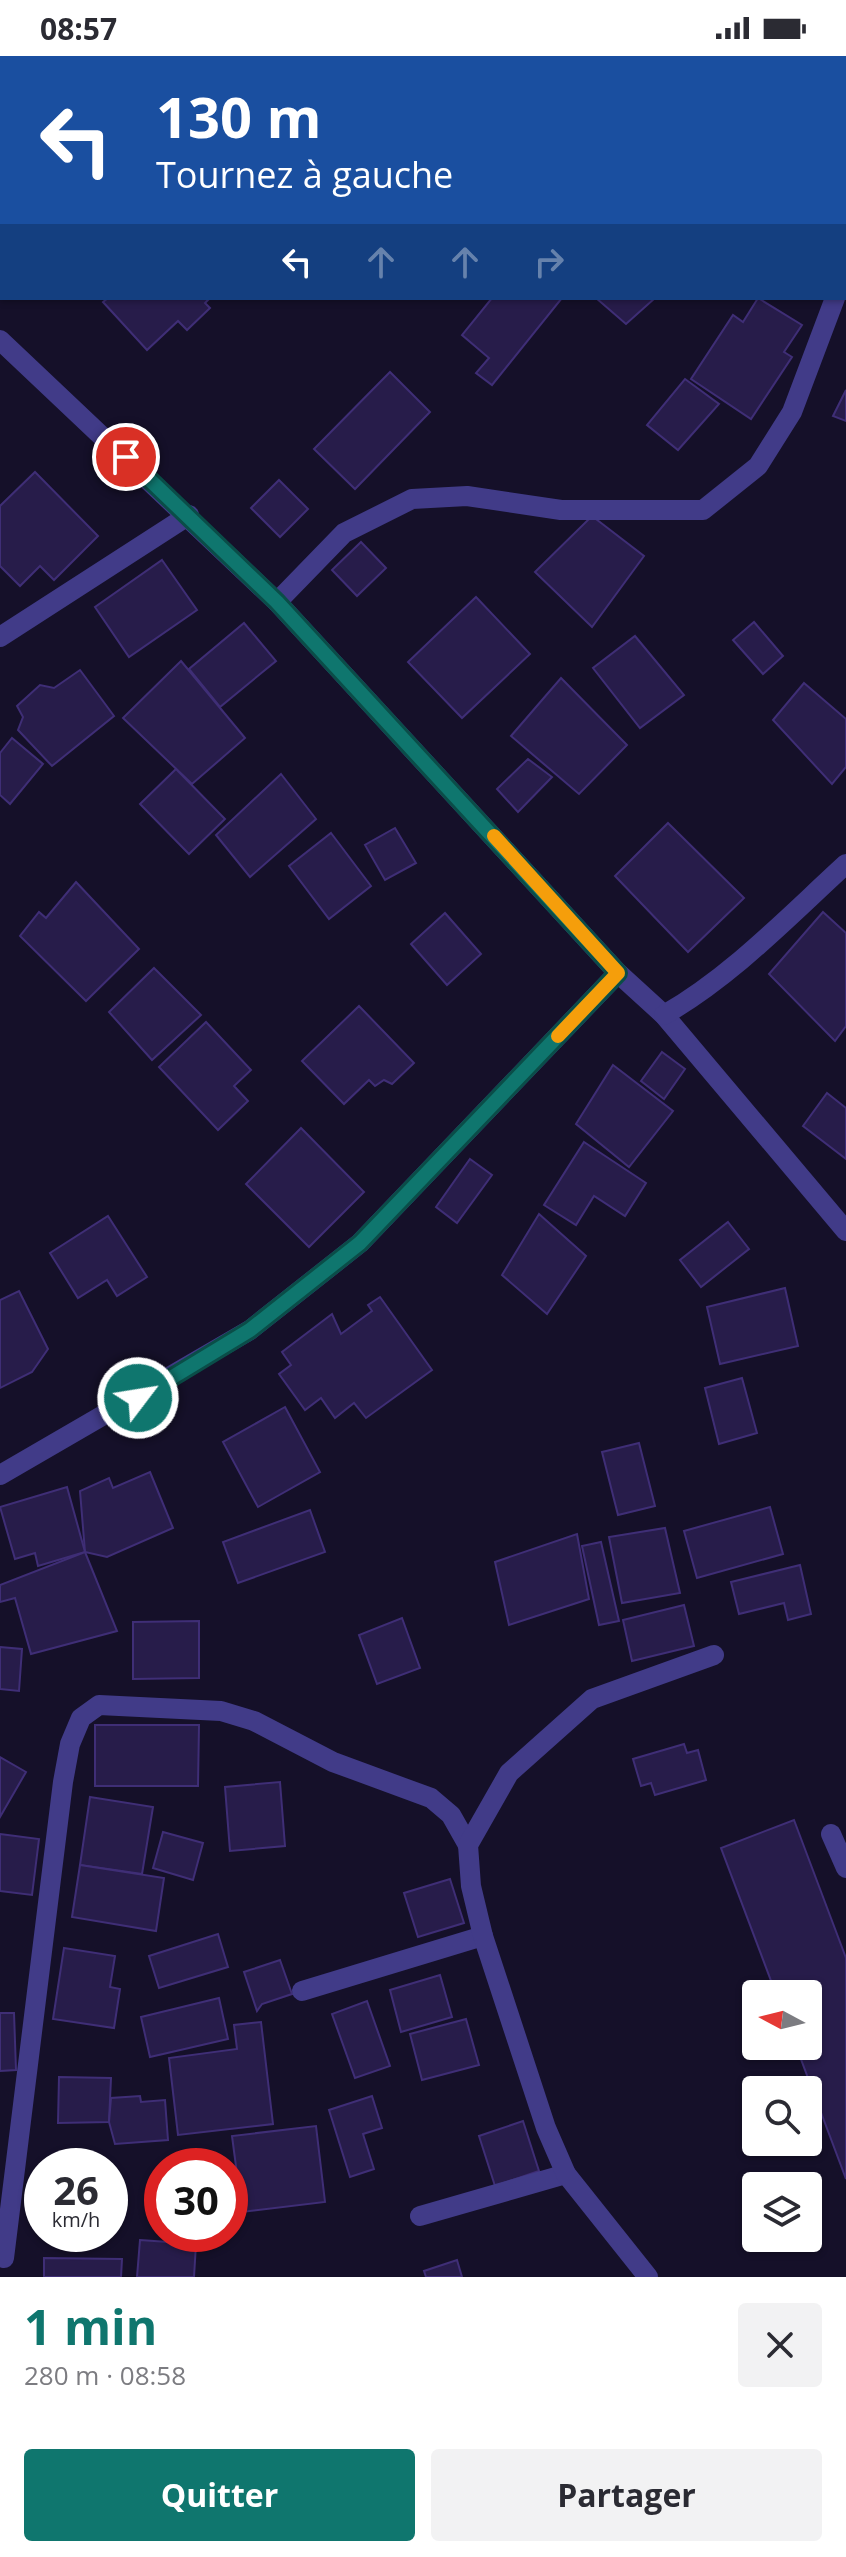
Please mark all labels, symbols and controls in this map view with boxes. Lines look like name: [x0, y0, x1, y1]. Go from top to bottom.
text: 08:57: [40, 8, 117, 49]
text: 130 m: [156, 78, 322, 154]
icon: left: [24, 88, 128, 192]
text: Tournez à gauche: [156, 150, 453, 199]
icon: left: [275, 240, 319, 284]
icon: ahead: [359, 240, 403, 284]
icon: ahead: [443, 240, 487, 284]
icon: right: [527, 240, 571, 284]
pin: [92, 423, 160, 491]
icon: arrive: [104, 435, 148, 479]
position arrow: [96, 1356, 180, 1440]
north arrow: [742, 1980, 822, 2060]
map controls: [742, 1980, 822, 2252]
button: search: [742, 2076, 822, 2156]
speed limit sign: 30: [144, 2148, 248, 2252]
text: 26: [53, 2162, 99, 2217]
button: layers: [742, 2172, 822, 2252]
text: km/h: [52, 2206, 100, 2233]
text: 1 min: [24, 2294, 157, 2359]
button: close: [738, 2303, 822, 2387]
text: 280 m · 08:58: [24, 2357, 186, 2393]
button: Quitter: [24, 2449, 415, 2541]
button: Partager: [431, 2449, 822, 2541]

